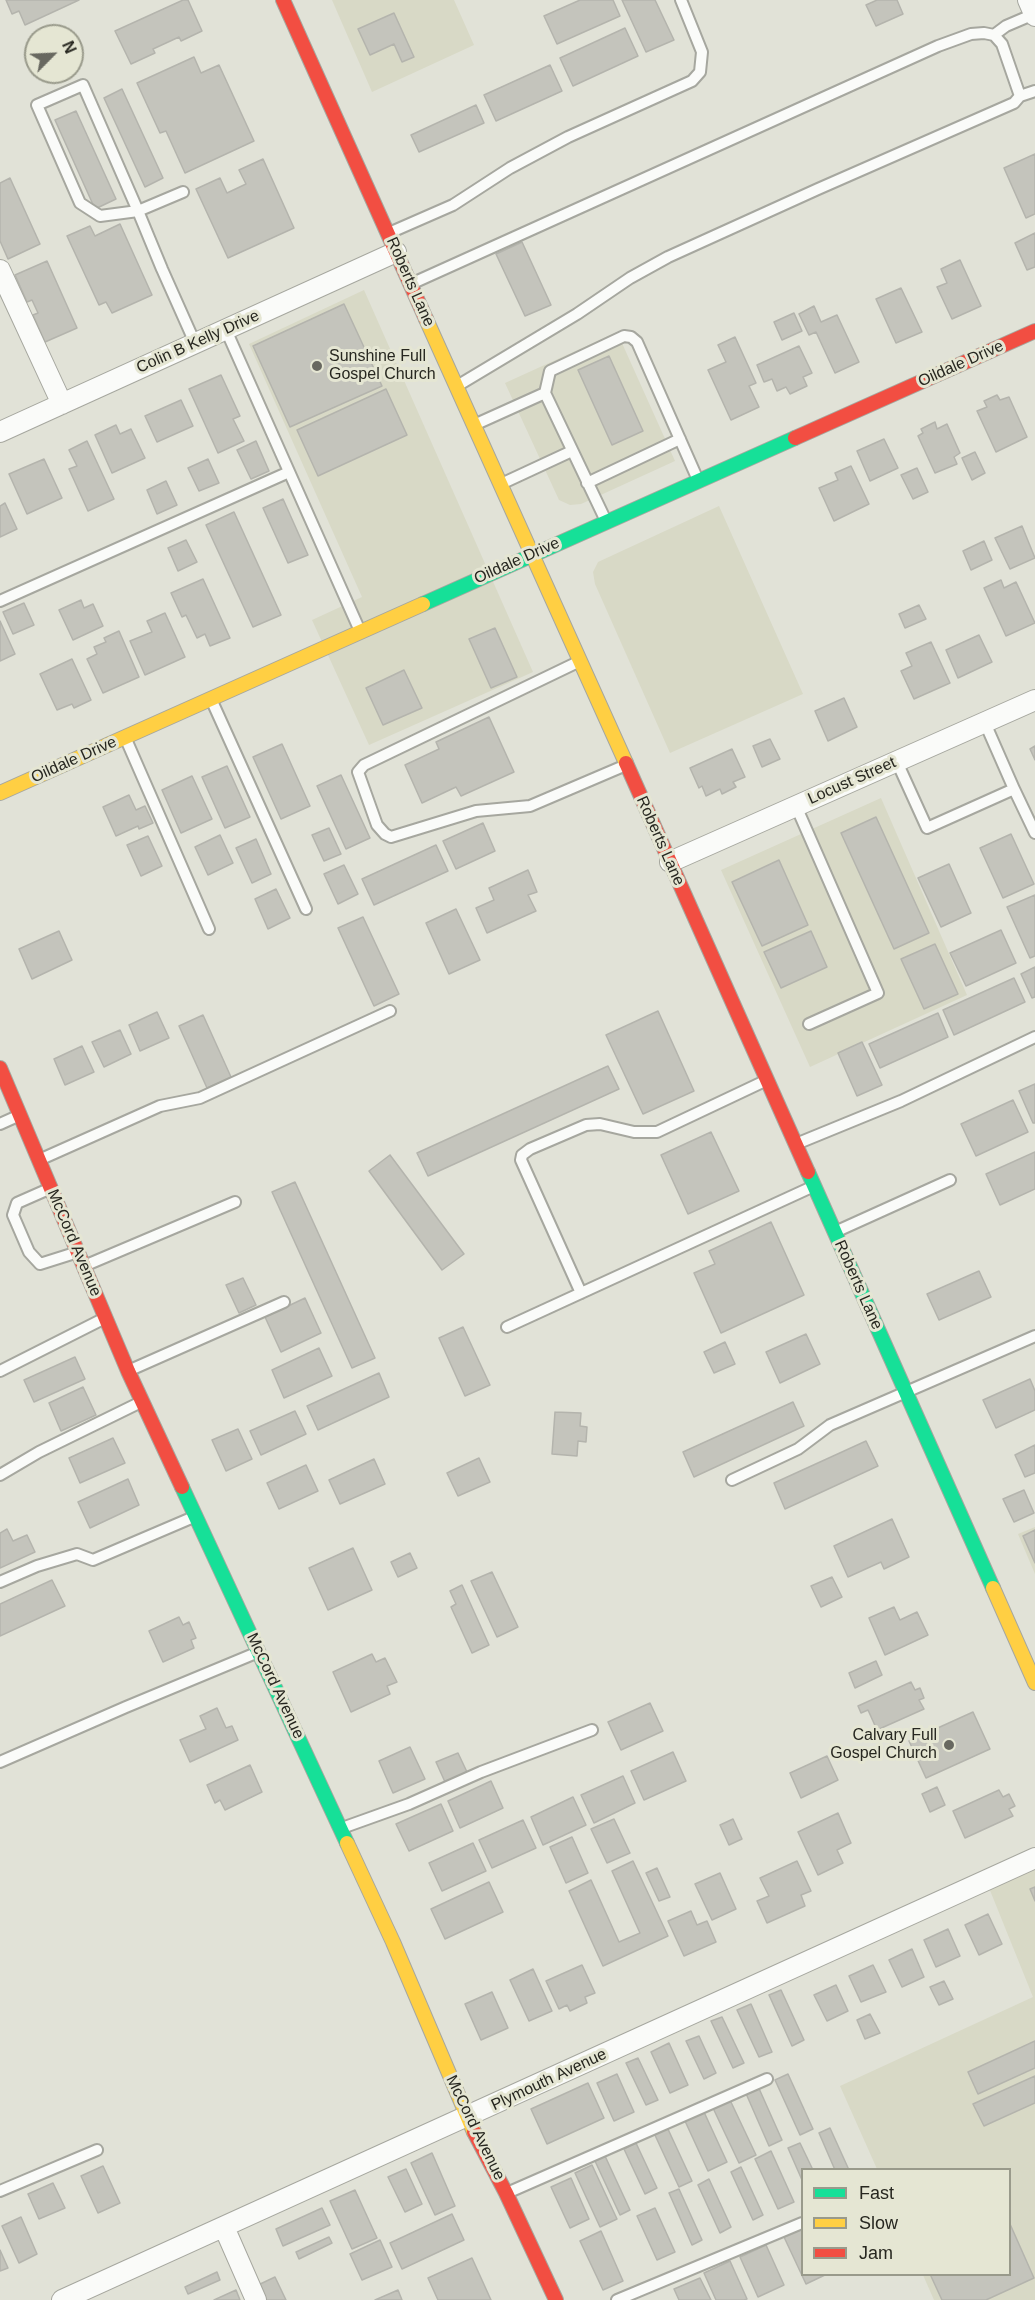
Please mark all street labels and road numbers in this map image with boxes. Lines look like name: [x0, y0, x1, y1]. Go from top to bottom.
street label: Roberts Lane: [382, 234, 438, 330]
street label: Colin B Kelly Drive: [134, 306, 262, 378]
street label: Oildale Drive: [915, 337, 1007, 391]
street label: Oildale Drive: [471, 534, 563, 588]
street label: Oildale Drive: [28, 733, 120, 787]
street label: Locust Street: [805, 753, 899, 809]
street label: Roberts Lane: [632, 793, 688, 889]
street label: McCord Avenue: [43, 1187, 105, 1299]
street label: Roberts Lane: [830, 1237, 886, 1333]
street label: McCord Avenue: [242, 1630, 308, 1742]
street label: Plymouth Avenue: [488, 2045, 610, 2115]
street label: McCord Avenue: [441, 2072, 509, 2184]

